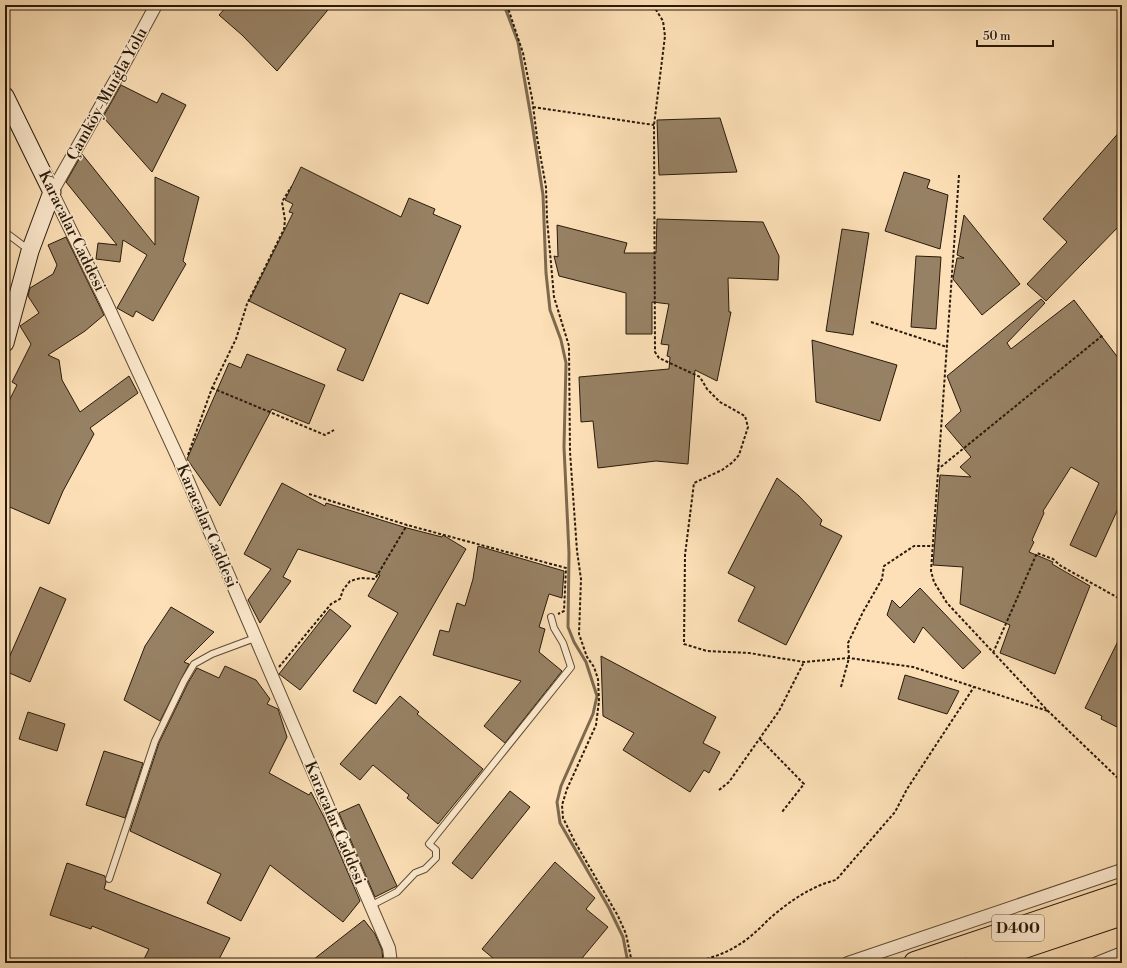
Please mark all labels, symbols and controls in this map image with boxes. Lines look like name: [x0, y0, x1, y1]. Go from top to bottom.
scale bar: [977, 22, 1053, 48]
street label: Çamköy-Muığla Yolu: [62, 24, 152, 164]
text: 50 m: [983, 29, 1011, 44]
street label: Karacalar Caddesi: [34, 167, 110, 295]
street label: Karacalar Caddesi: [172, 461, 242, 591]
street label: Karacalar Caddesi: [300, 758, 370, 888]
road number: D400: [992, 915, 1044, 941]

